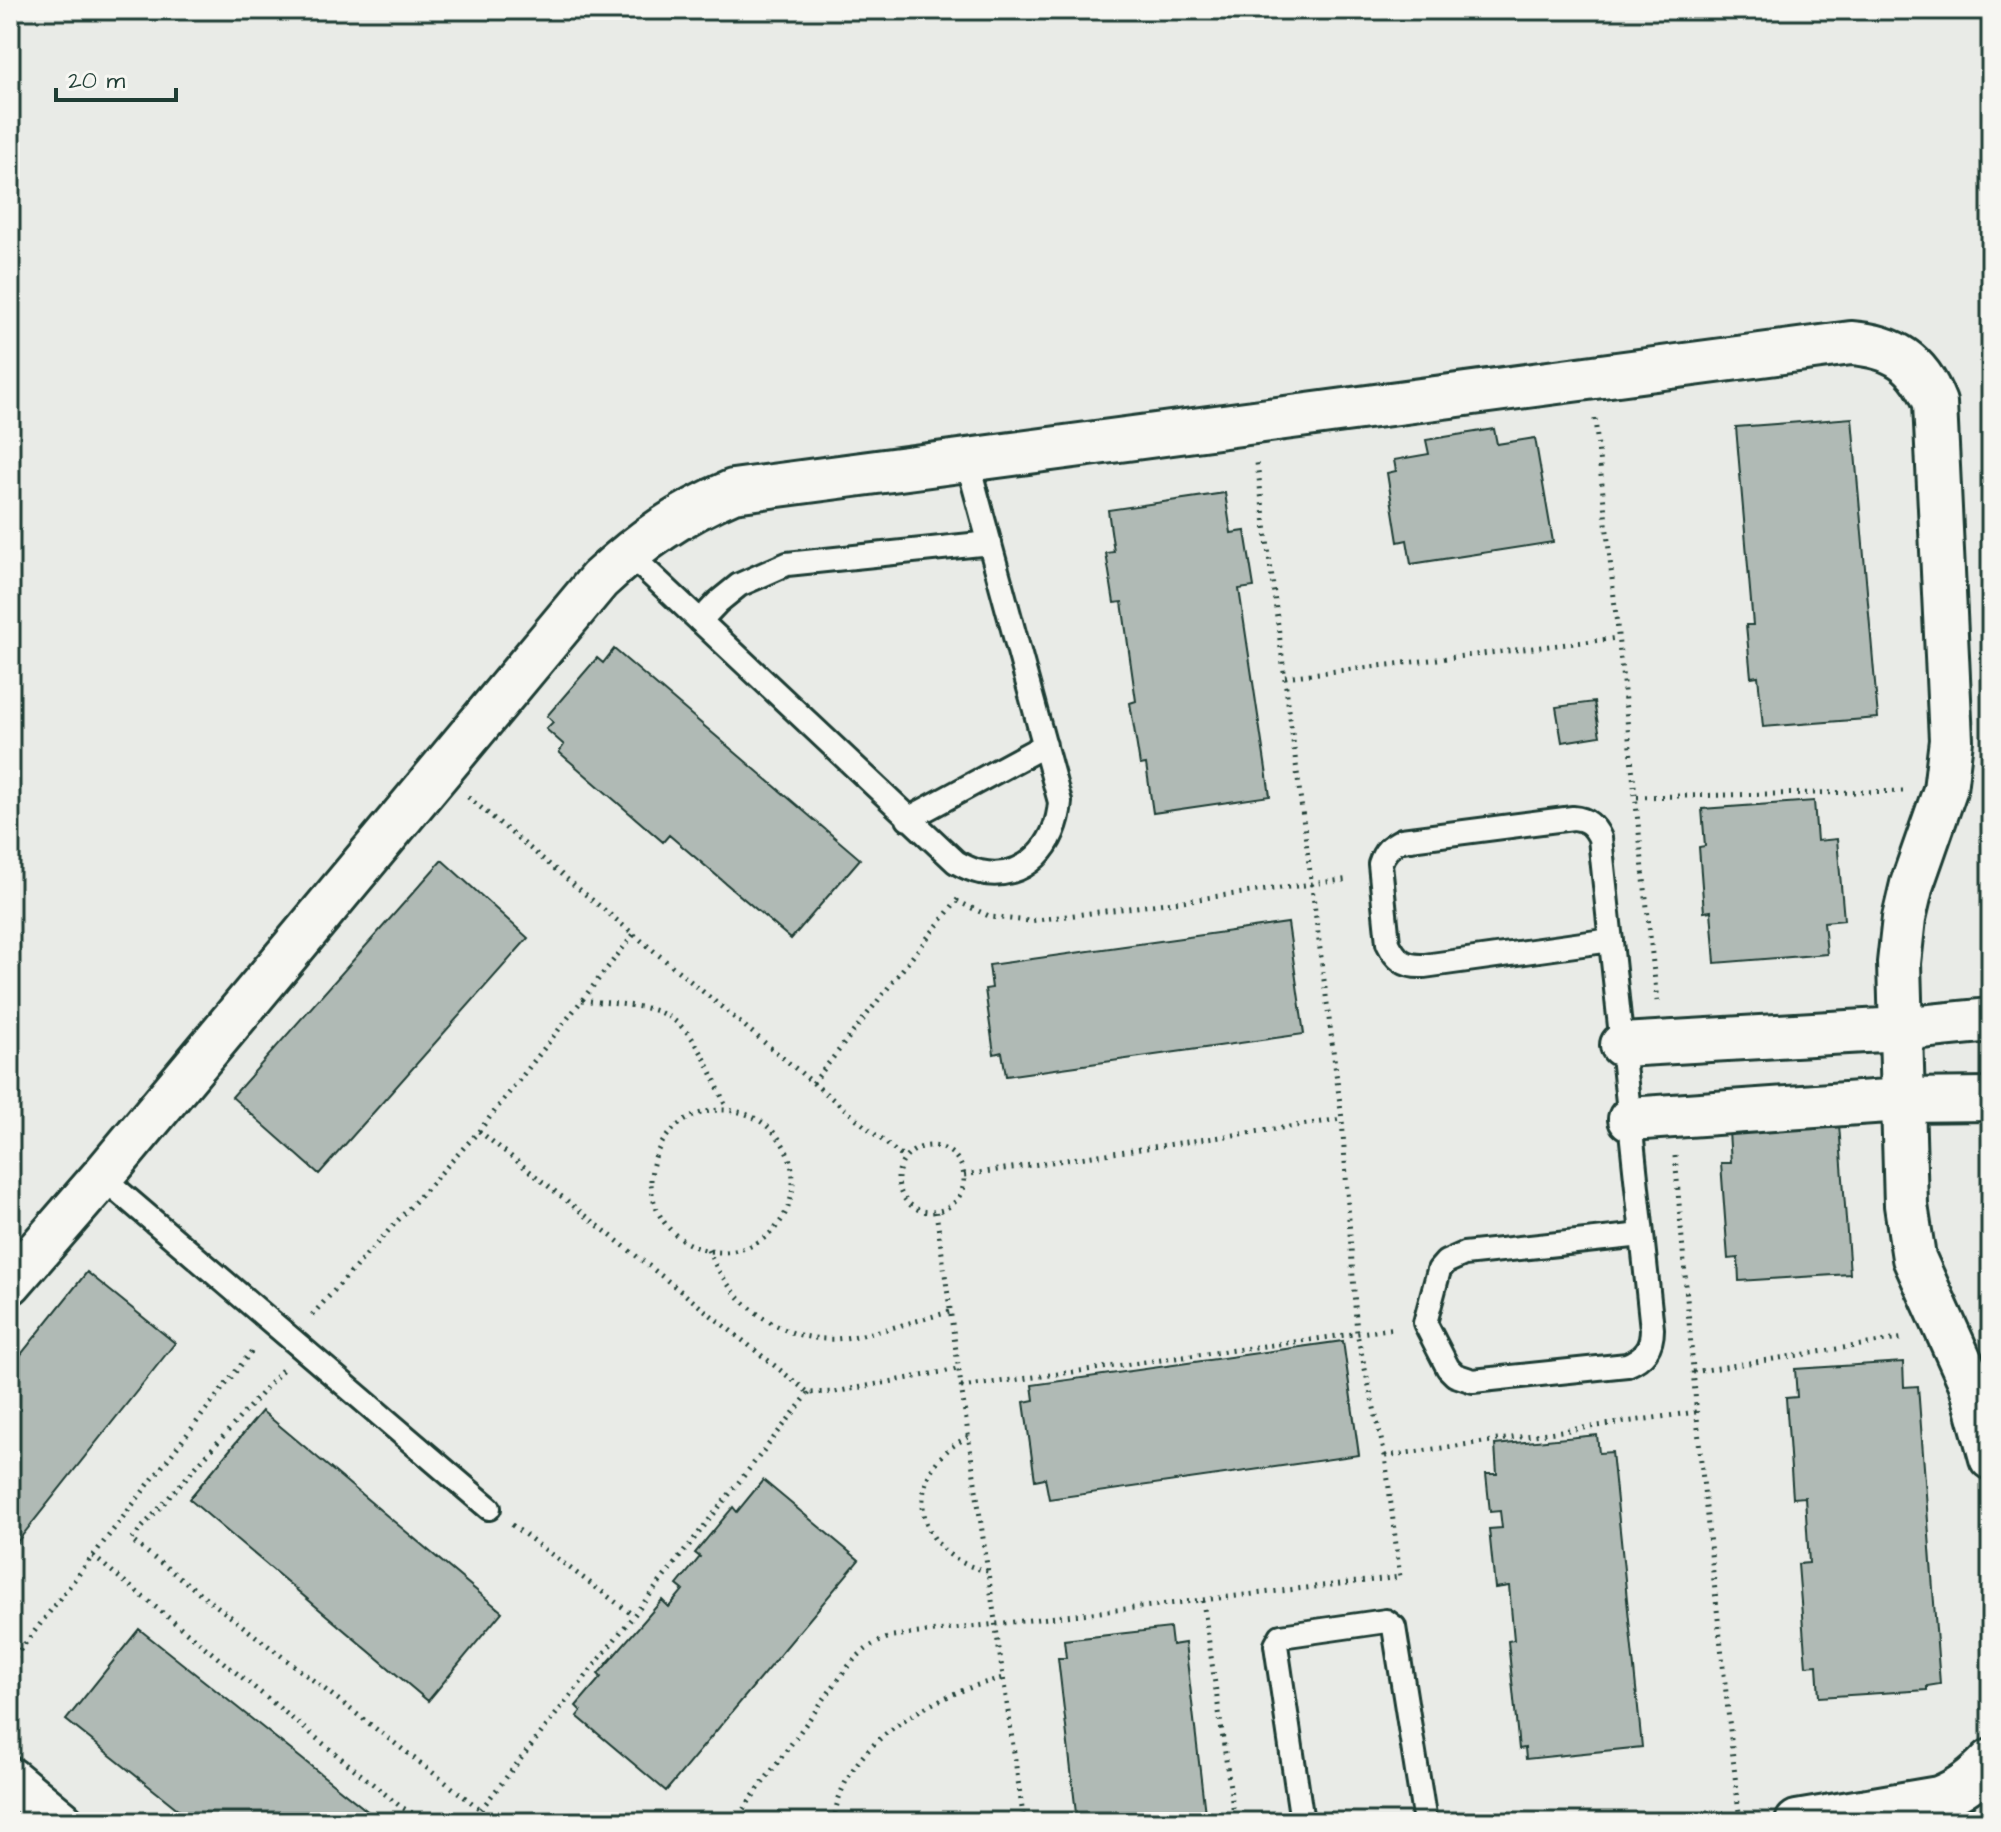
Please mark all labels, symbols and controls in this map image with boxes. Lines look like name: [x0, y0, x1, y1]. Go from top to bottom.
scale bar: [56, 52, 176, 102]
text: 20 m: [68, 64, 125, 98]

